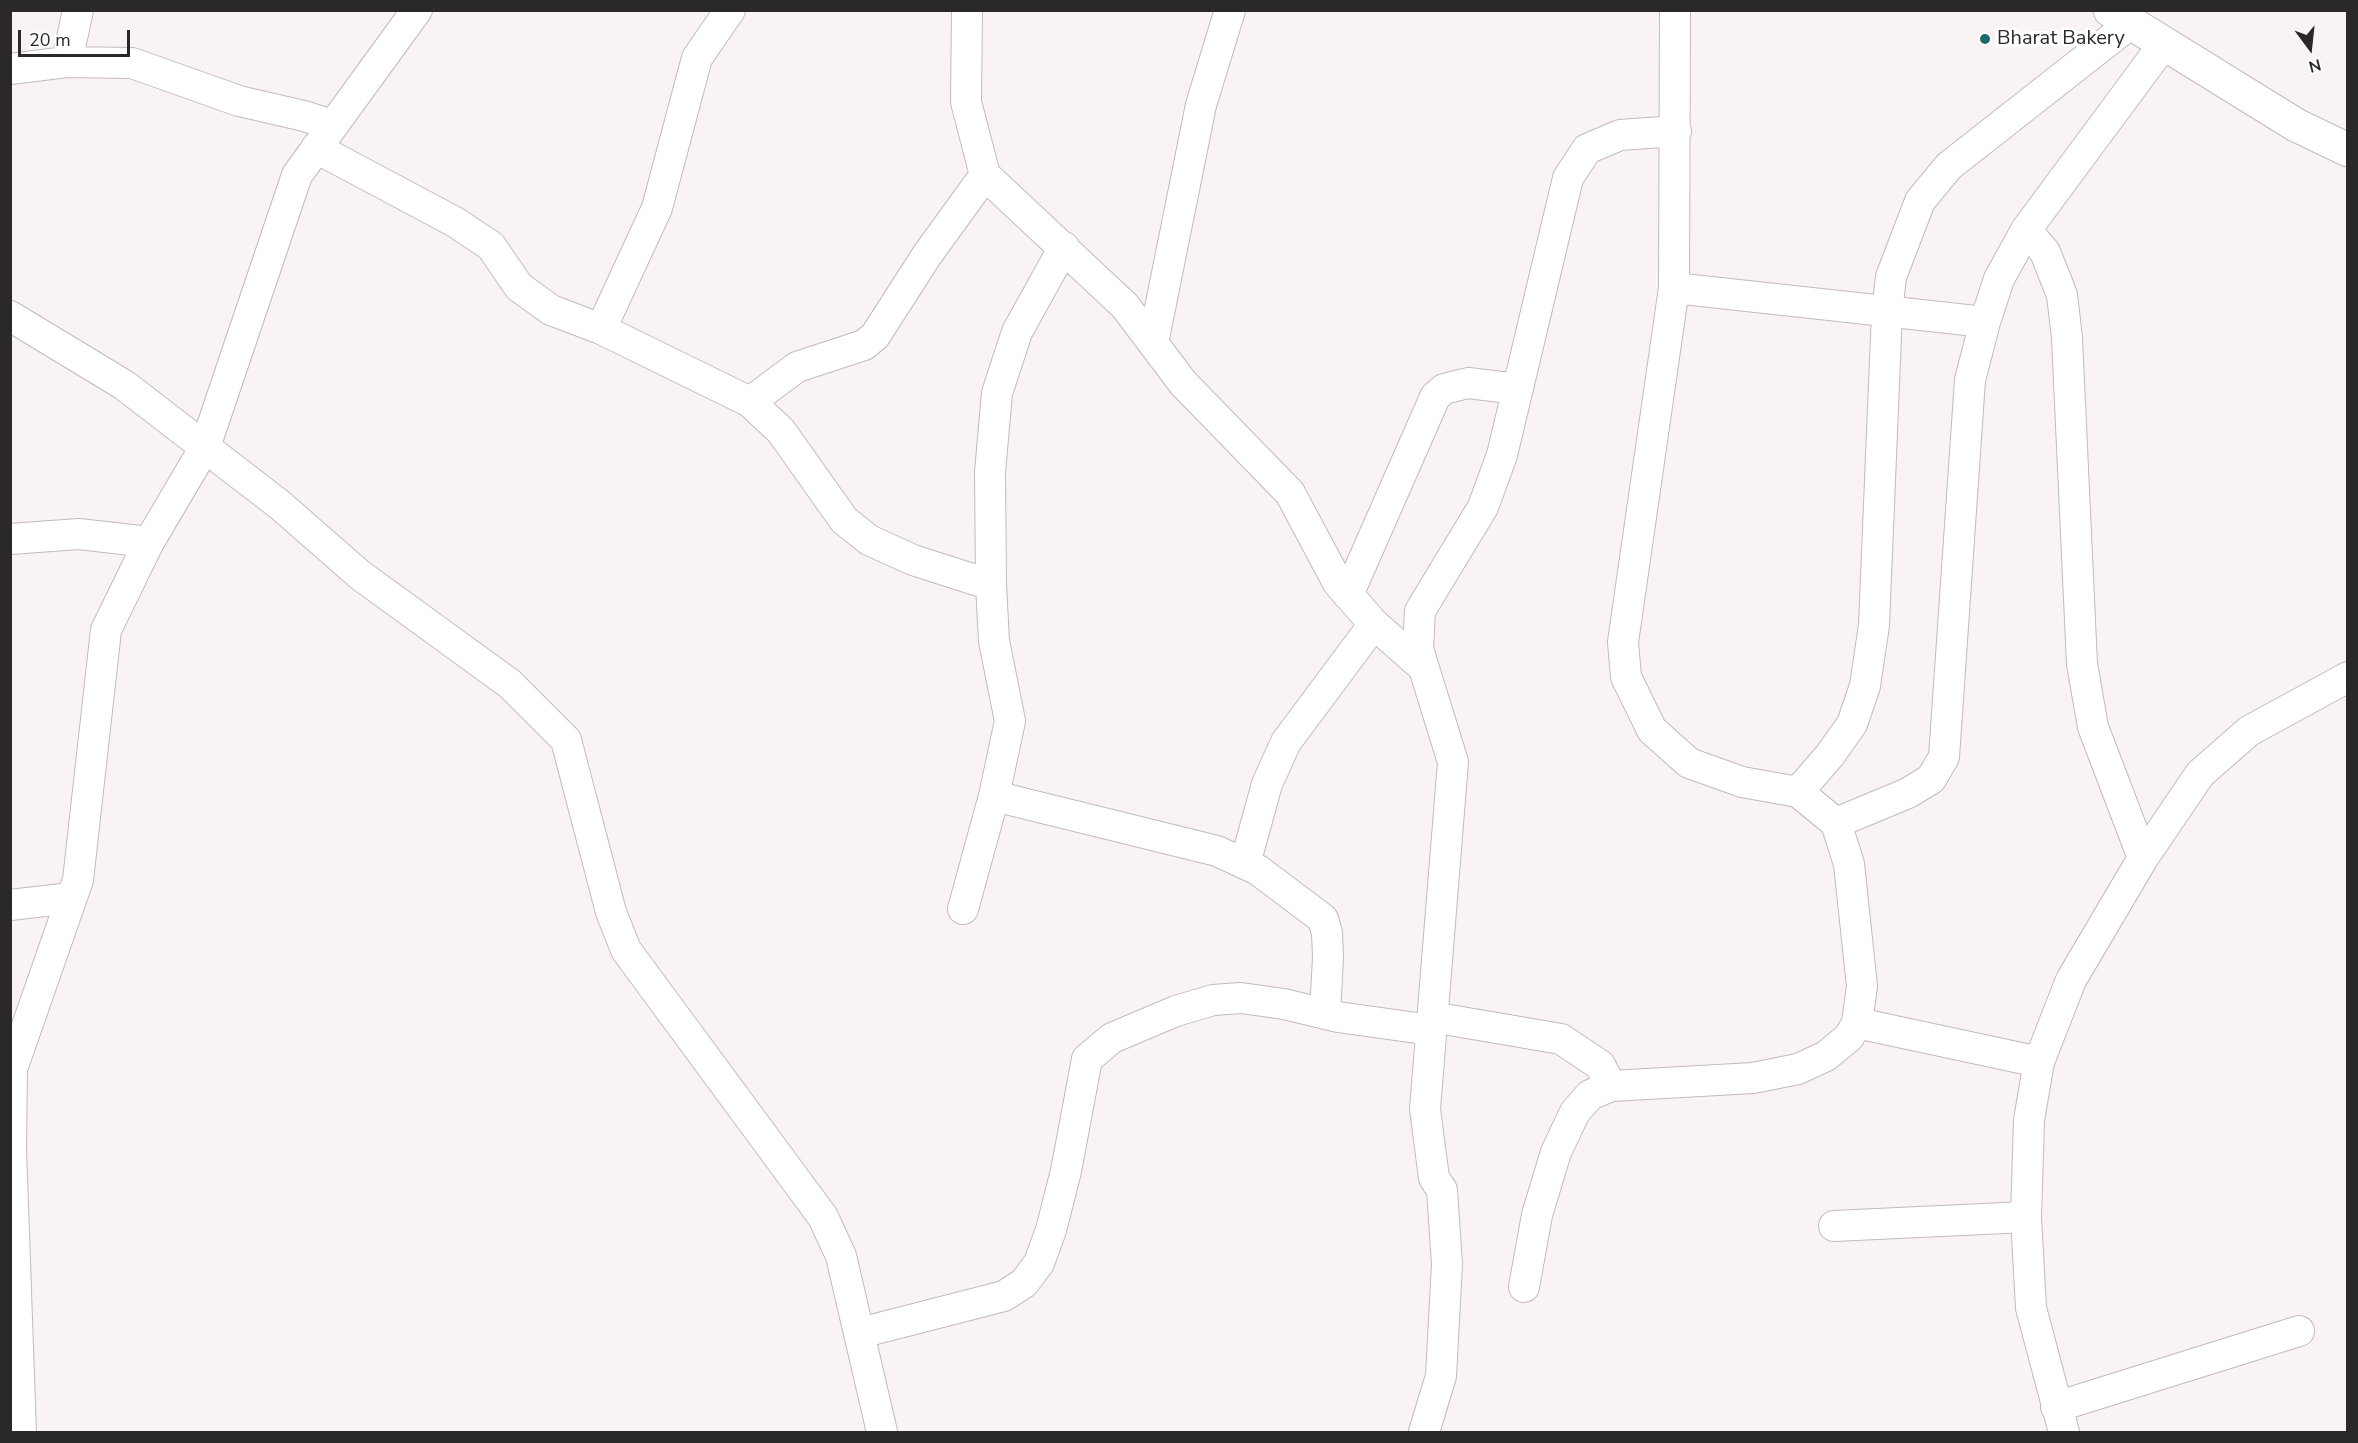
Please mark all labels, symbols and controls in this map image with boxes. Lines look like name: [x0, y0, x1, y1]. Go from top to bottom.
scale bar: [21, 18, 134, 56]
north arrow: [2280, 18, 2340, 78]
place label: Bharat Bakery: [1997, 27, 2125, 51]
text: 20 m: [29, 28, 71, 52]
marker: Bharat Bakery: [1978, 32, 1992, 46]
text: N: [2306, 53, 2323, 78]

